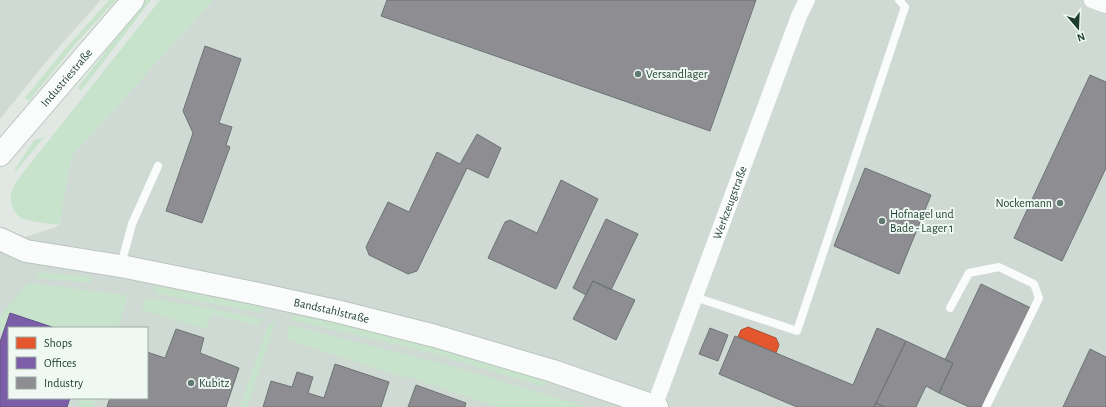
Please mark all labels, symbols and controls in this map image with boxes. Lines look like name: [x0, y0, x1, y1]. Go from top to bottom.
north arrow: [1058, 8, 1098, 48]
text: N: [1076, 31, 1087, 43]
street label: Industriestraße: [38, 46, 94, 109]
place label: Versandlager: [646, 68, 708, 80]
marker: Versandlager: [633, 69, 643, 79]
street label: Werkzeugstraße: [711, 164, 749, 241]
place label: Nockemann: [995, 197, 1052, 209]
marker: Nockemann: [1055, 198, 1065, 208]
place label: Hofnagel und Bade - Lager 1: [890, 208, 954, 234]
marker: Hofnagel und Bade - Lager 1: [877, 216, 887, 226]
street label: Bandstahlstraße: [293, 296, 371, 325]
legend: [8, 327, 148, 399]
text: Shops: [44, 337, 72, 349]
text: Offices: [44, 357, 77, 369]
text: Industry: [44, 377, 83, 390]
place label: Kubitz: [199, 377, 229, 389]
marker: Kubitz: [186, 378, 196, 388]

